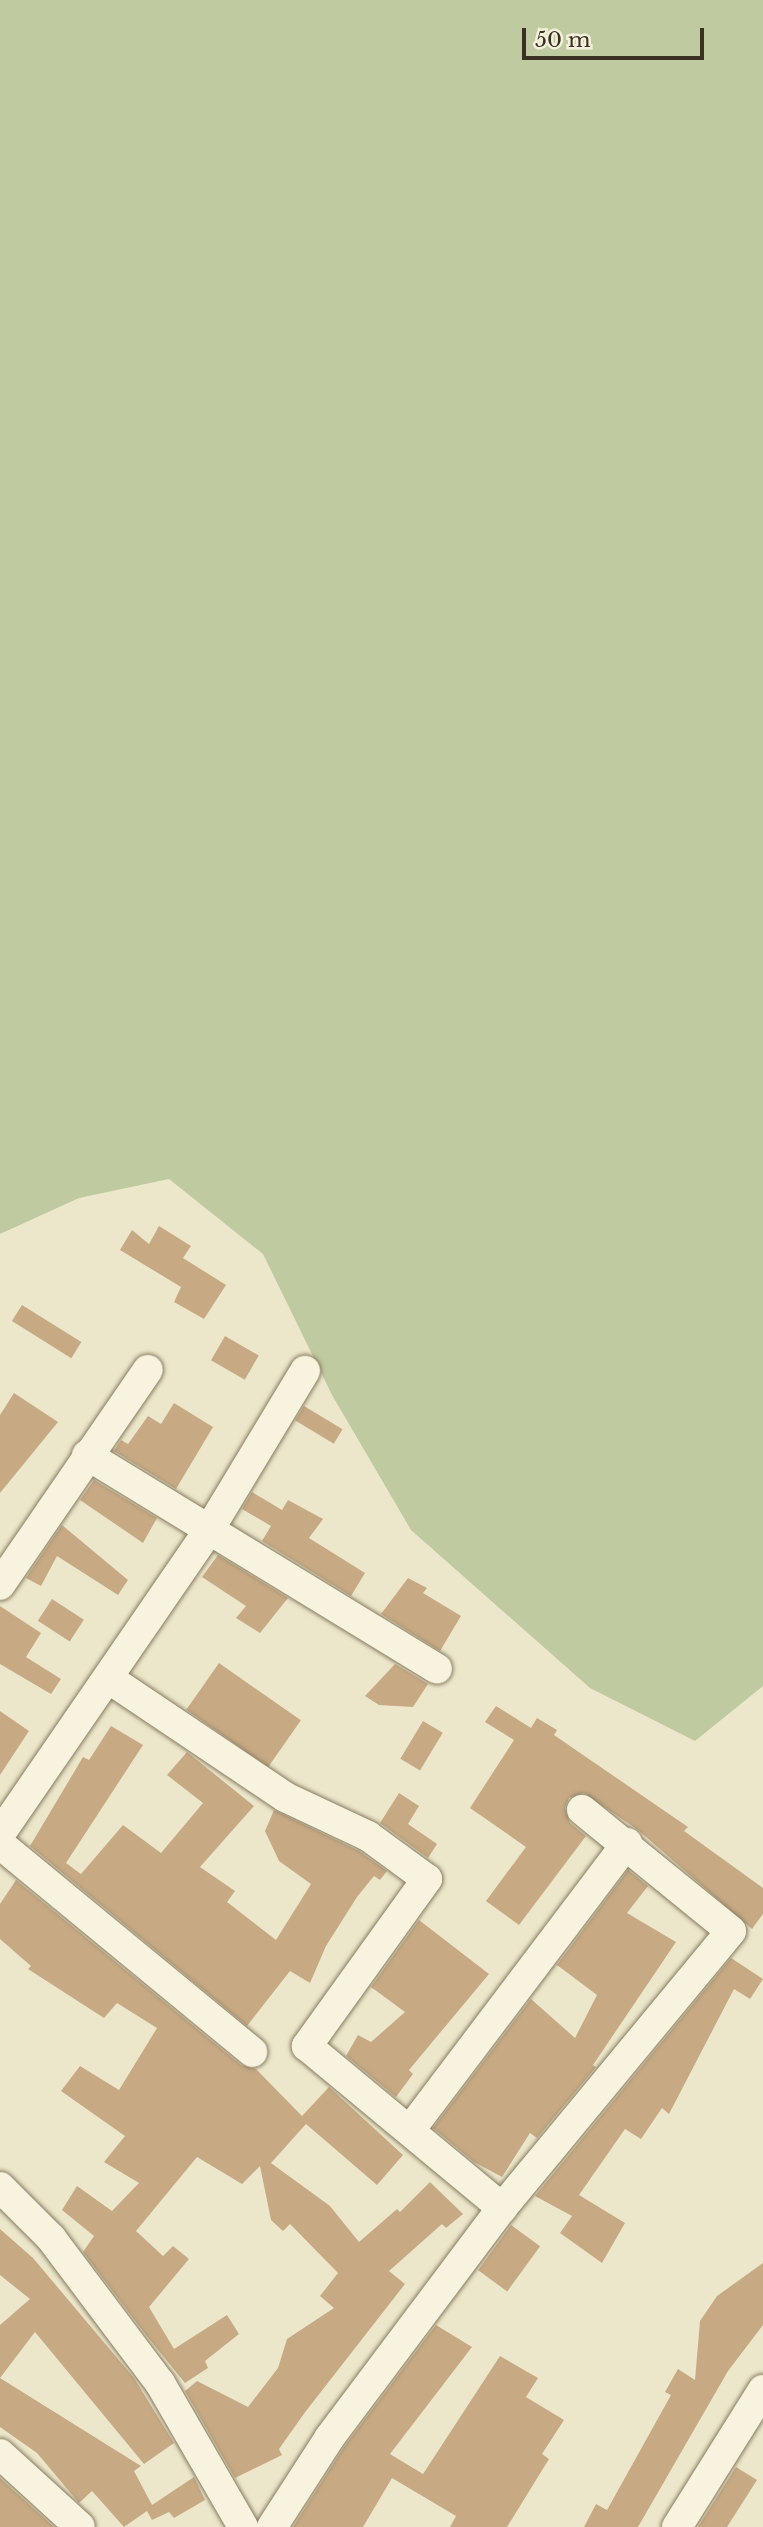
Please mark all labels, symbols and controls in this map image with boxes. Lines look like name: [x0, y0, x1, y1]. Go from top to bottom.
scale bar: [525, 14, 707, 58]
text: 50 m: [535, 27, 590, 53]

